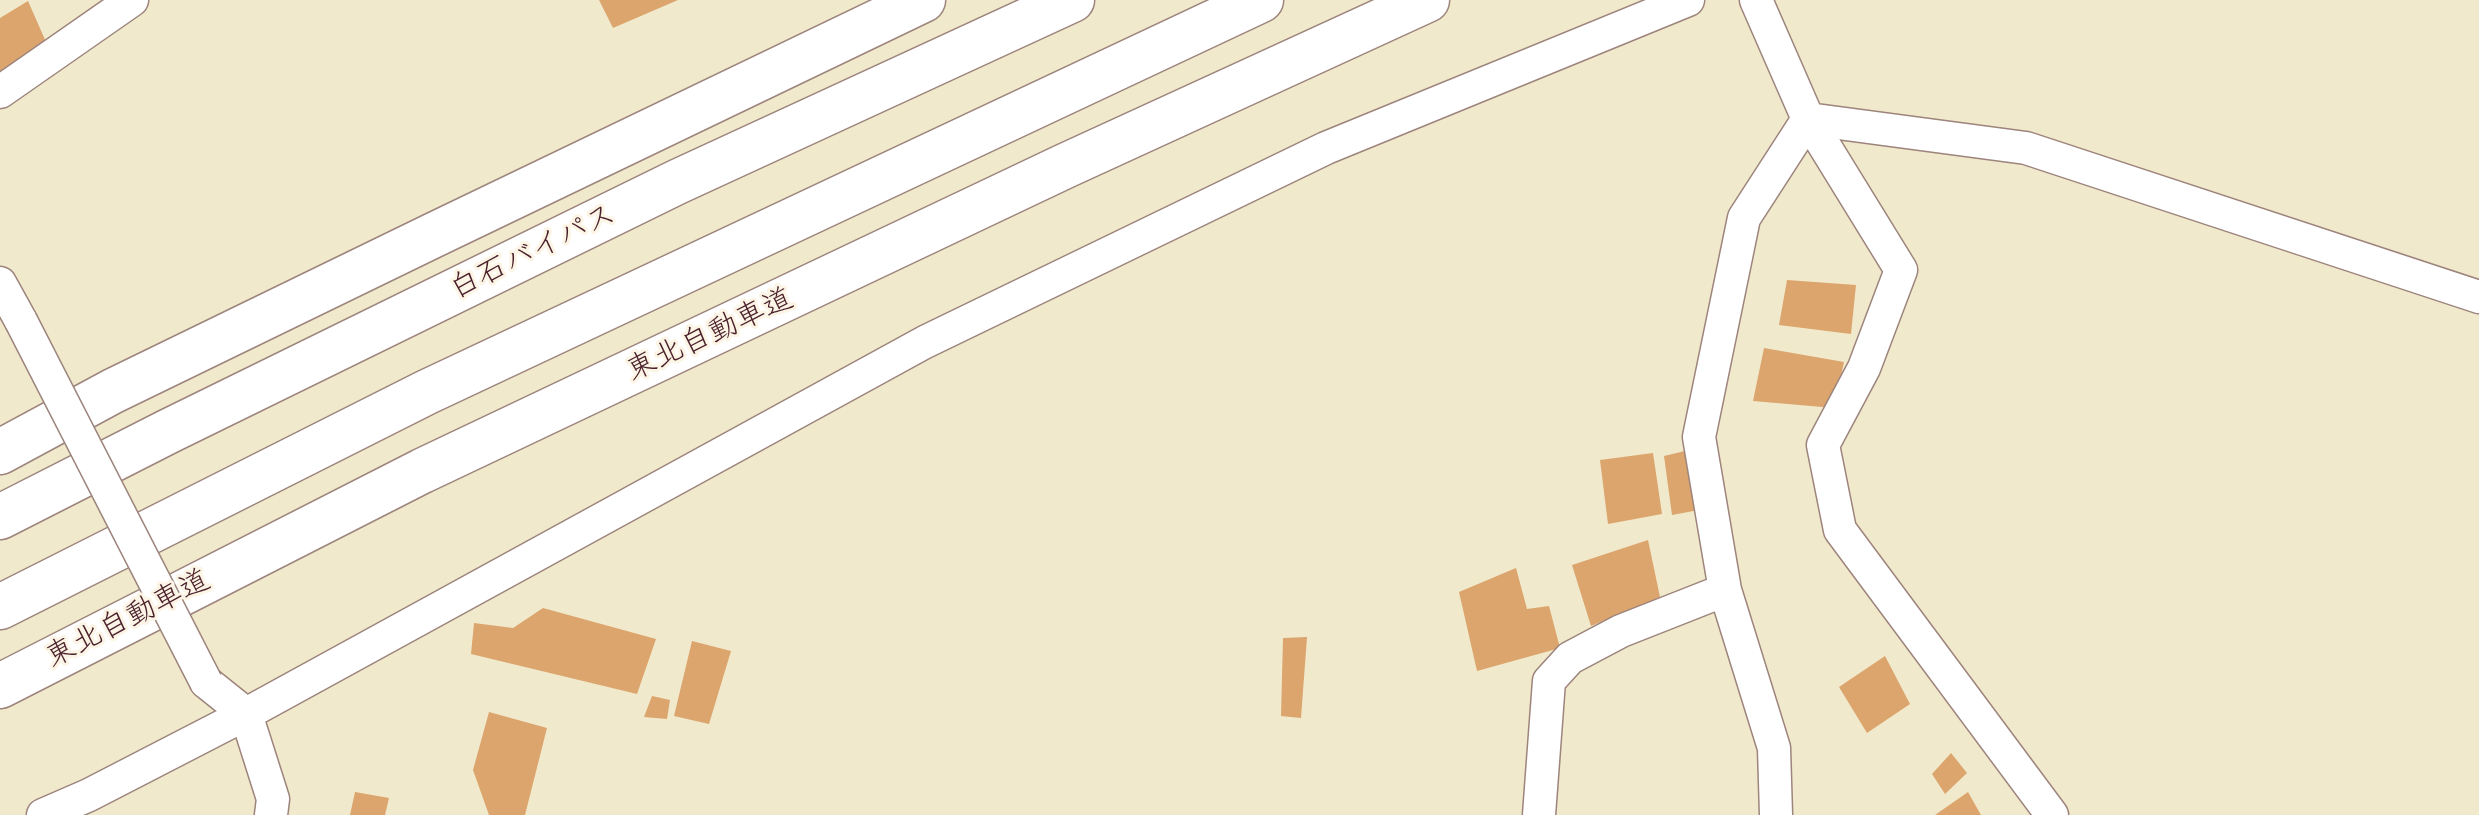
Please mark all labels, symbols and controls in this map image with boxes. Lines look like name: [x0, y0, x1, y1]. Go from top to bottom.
street label: 白石バイパス: [444, 196, 622, 308]
street label: 東北自動車道: [621, 281, 799, 389]
street label: 東北自動車道: [40, 562, 216, 676]

